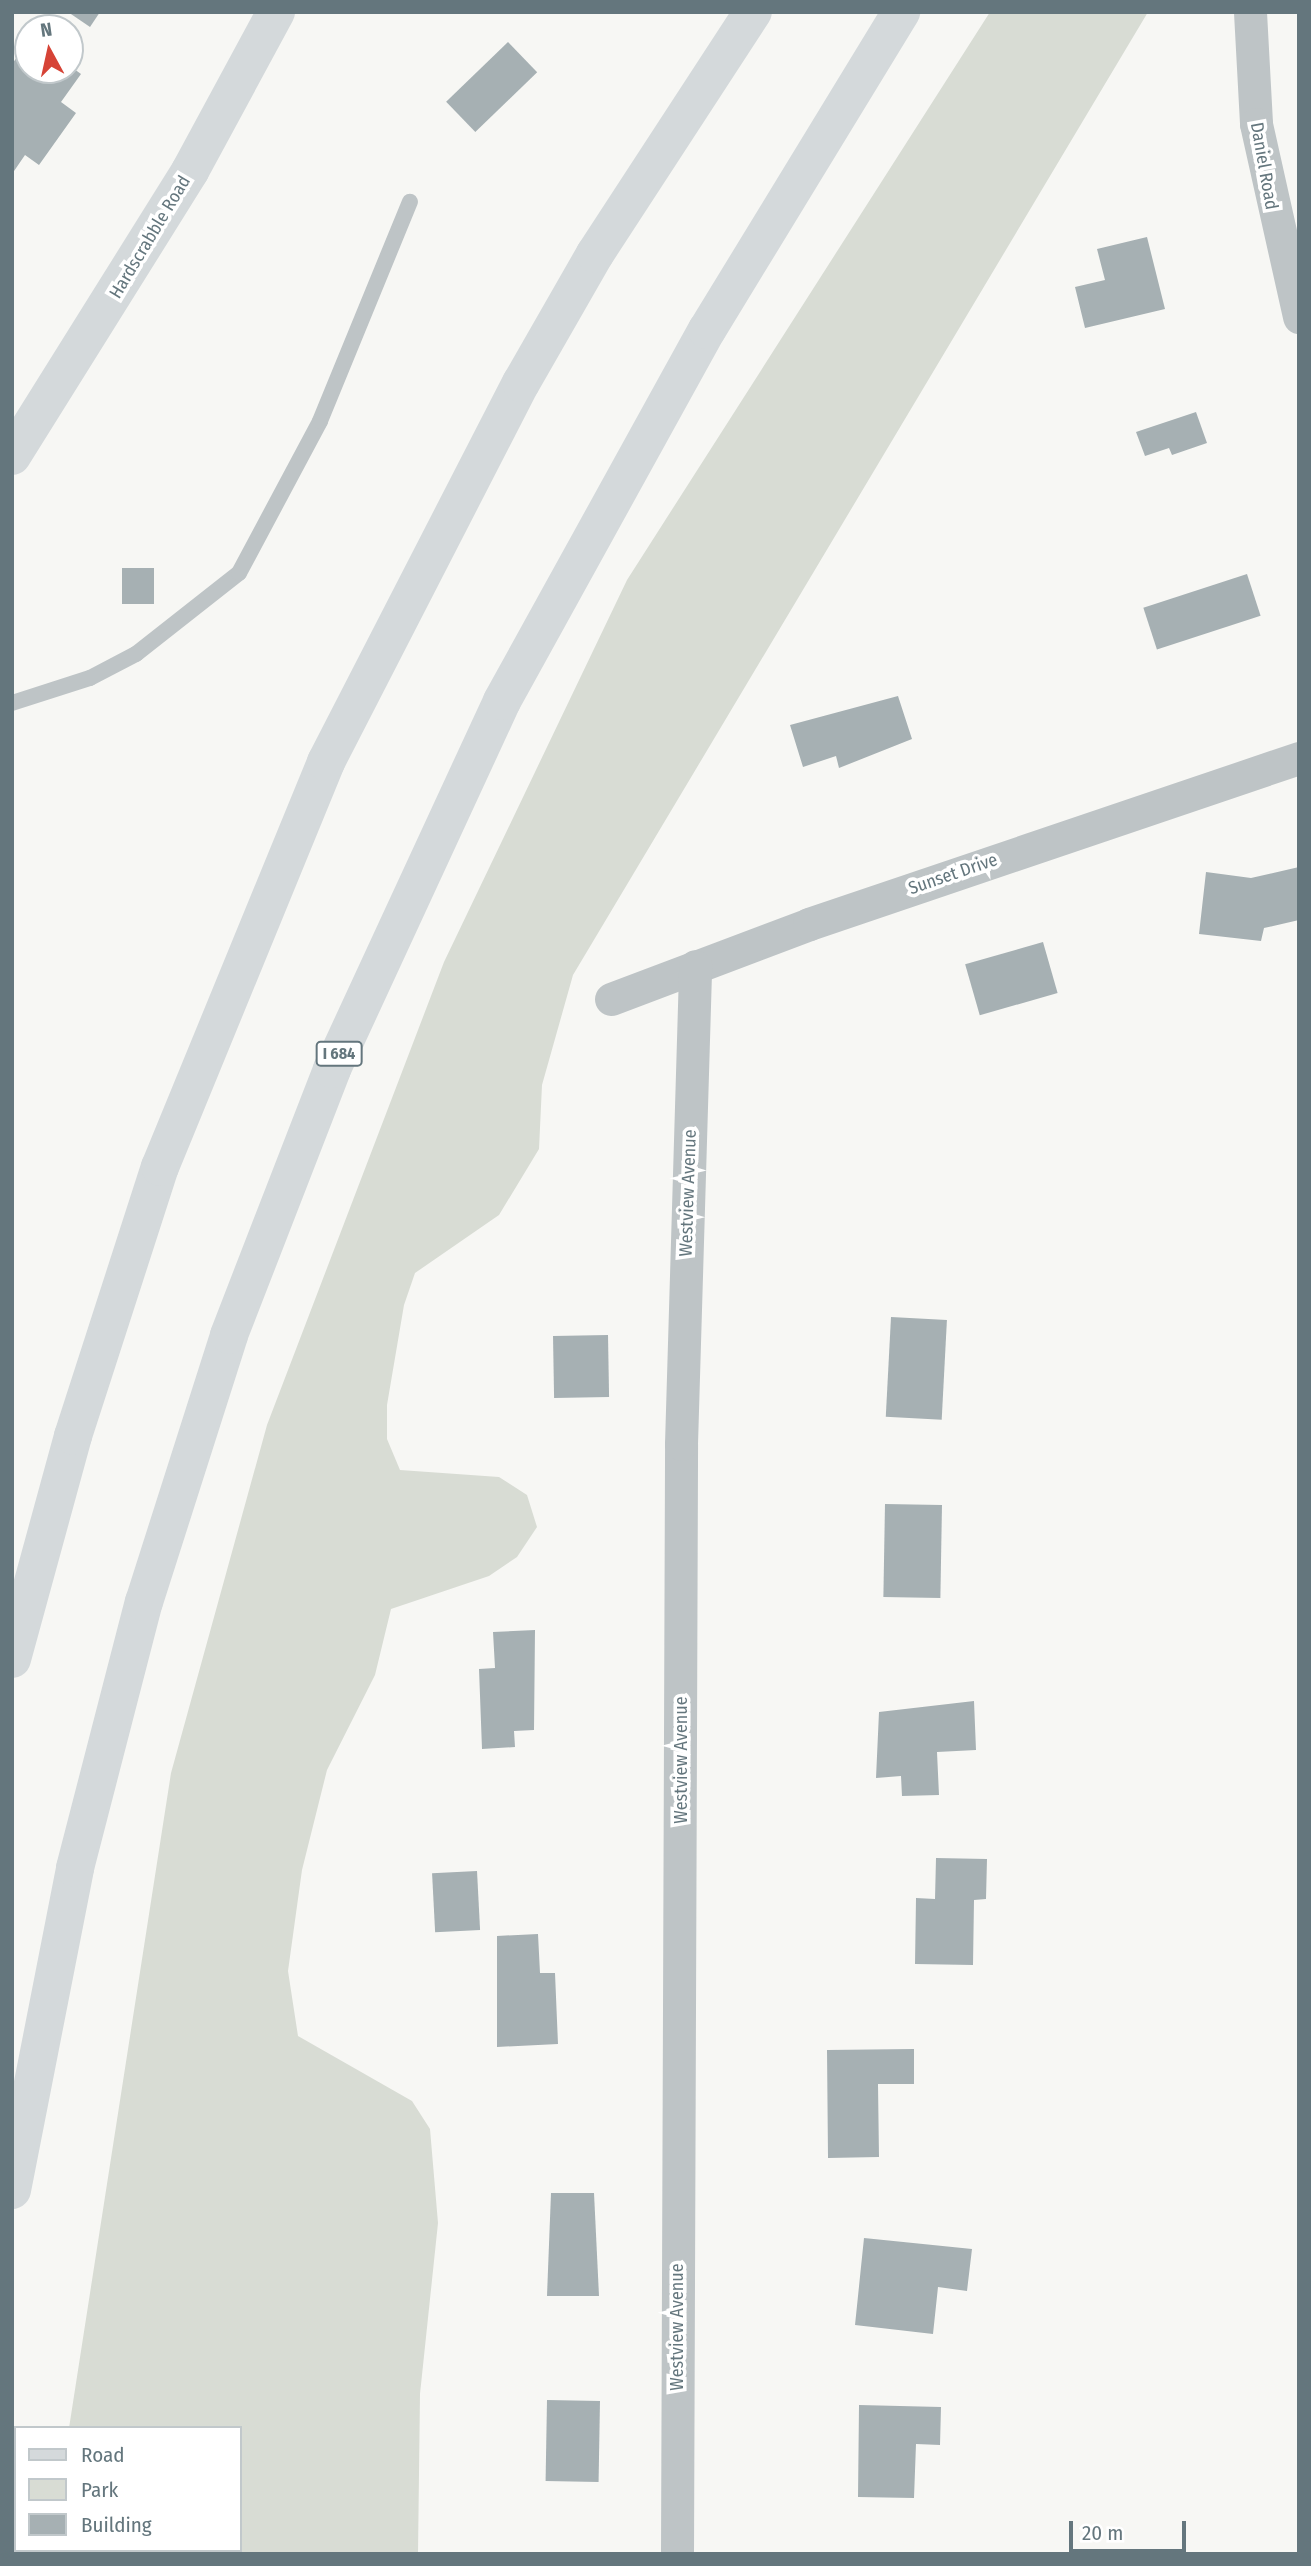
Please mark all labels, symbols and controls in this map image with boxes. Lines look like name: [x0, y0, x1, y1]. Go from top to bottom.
north arrow: [14, 14, 84, 84]
text: N: [39, 18, 54, 42]
street label: Daniel Road: [1246, 121, 1282, 211]
street label: Hardscrabble Road: [105, 172, 195, 302]
street label: Sunset Drive: [906, 849, 1000, 899]
road number: I 684: [314, 1042, 364, 1066]
street label: Westview Avenue: [675, 1129, 701, 1257]
street label: Westview Avenue: [670, 1696, 692, 1824]
street label: Westview Avenue: [666, 2263, 688, 2391]
legend: [14, 2426, 242, 2552]
text: Road: [81, 2442, 125, 2468]
text: Park: [81, 2477, 118, 2503]
scale bar: [1073, 2506, 1190, 2550]
text: Building: [81, 2512, 152, 2538]
text: 20 m: [1082, 2520, 1123, 2546]

